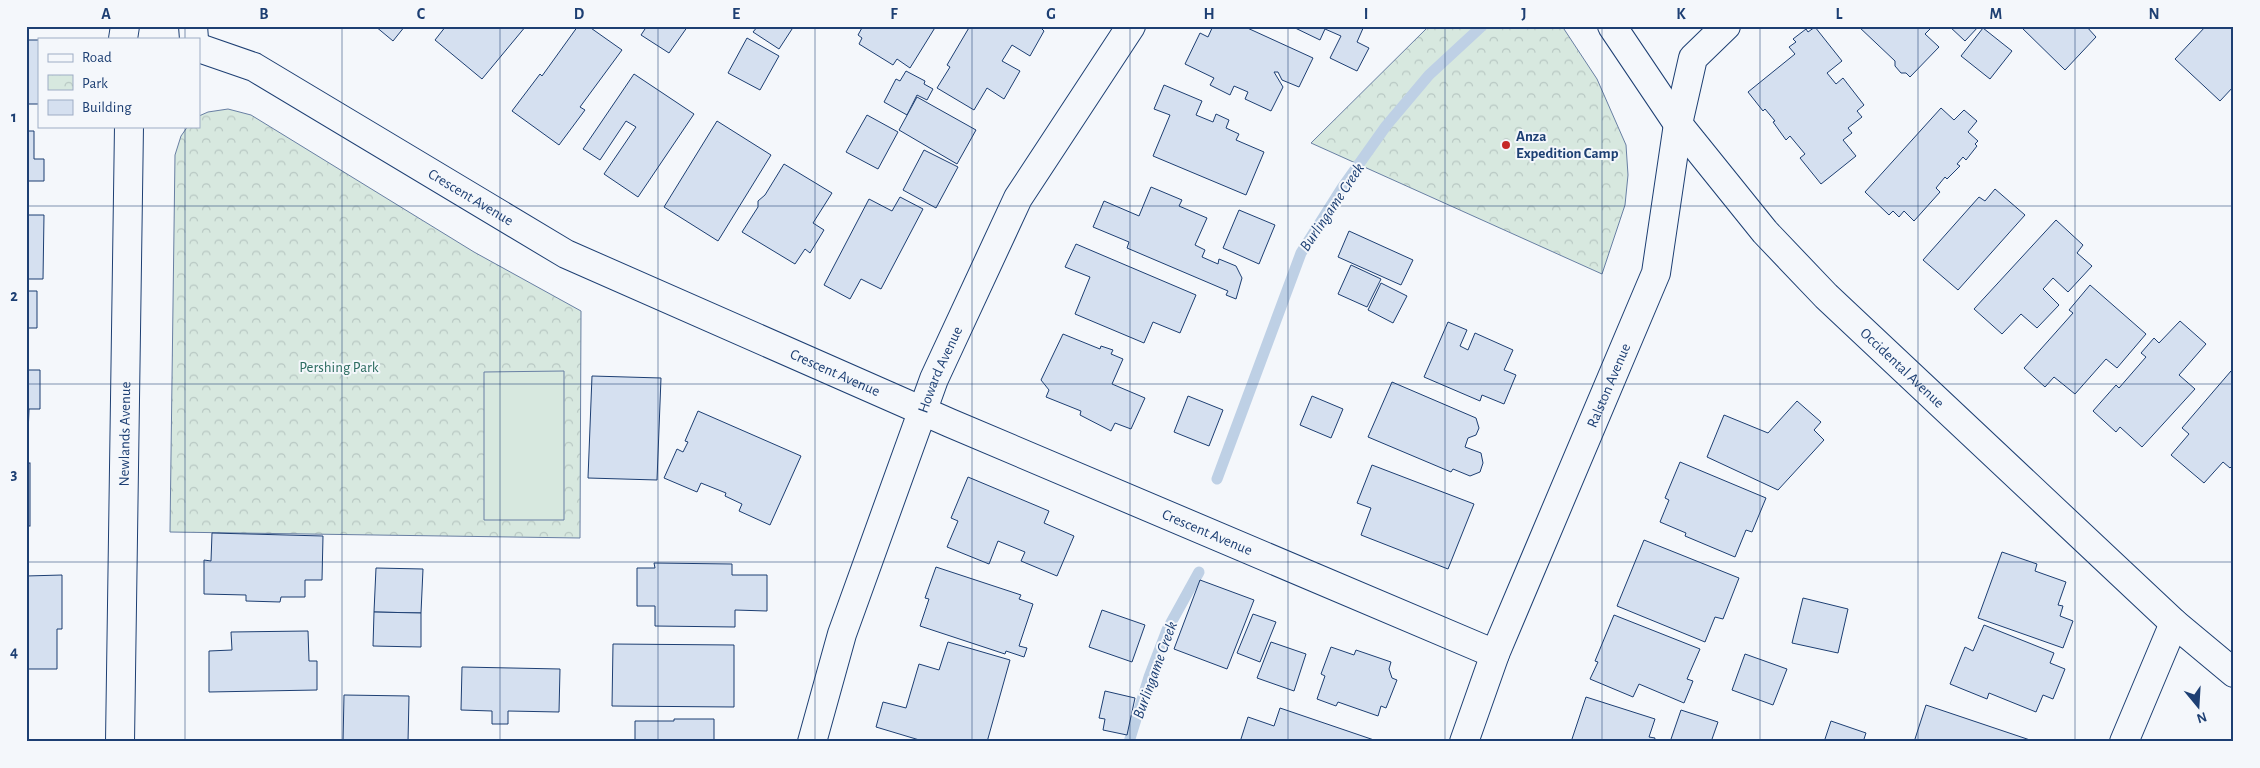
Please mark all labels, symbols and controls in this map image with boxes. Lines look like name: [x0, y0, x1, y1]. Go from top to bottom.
text: A: [101, 6, 111, 22]
text: B: [259, 6, 269, 22]
text: C: [417, 6, 426, 22]
text: D: [574, 6, 585, 22]
text: E: [732, 6, 740, 22]
text: F: [890, 6, 898, 22]
text: G: [1046, 6, 1056, 22]
text: H: [1203, 6, 1215, 22]
text: I: [1364, 6, 1368, 22]
text: J: [1521, 6, 1527, 22]
text: K: [1676, 6, 1686, 22]
text: L: [1836, 6, 1843, 22]
text: M: [1990, 6, 2002, 22]
text: N: [2148, 6, 2160, 22]
legend: [38, 38, 200, 128]
text: Road: [82, 50, 112, 65]
text: Park: [82, 76, 108, 91]
text: Building: [82, 100, 132, 115]
text: 1: [11, 109, 17, 125]
place label: Anza Expedition Camp: [1516, 129, 1619, 161]
marker: Anza Expedition Camp: [1500, 139, 1512, 151]
water label: Burlingame Creek: [1297, 160, 1367, 254]
street label: Crescent Avenue: [426, 166, 516, 228]
text: 2: [10, 288, 18, 304]
street label: Howard Avenue: [915, 324, 965, 415]
street label: Occidental Avenue: [1858, 325, 1947, 411]
street label: Ralston Avenue: [1584, 341, 1633, 430]
street label: Crescent Avenue: [788, 346, 882, 399]
park label: Pershing Park: [299, 360, 379, 375]
street label: Newlands Avenue: [116, 381, 133, 487]
text: 3: [11, 466, 18, 482]
street label: Crescent Avenue: [1160, 506, 1255, 558]
water label: Burlingame Creek: [1130, 619, 1180, 721]
text: 4: [10, 644, 18, 660]
north arrow: [2172, 680, 2222, 730]
text: N: [2195, 709, 2209, 726]

